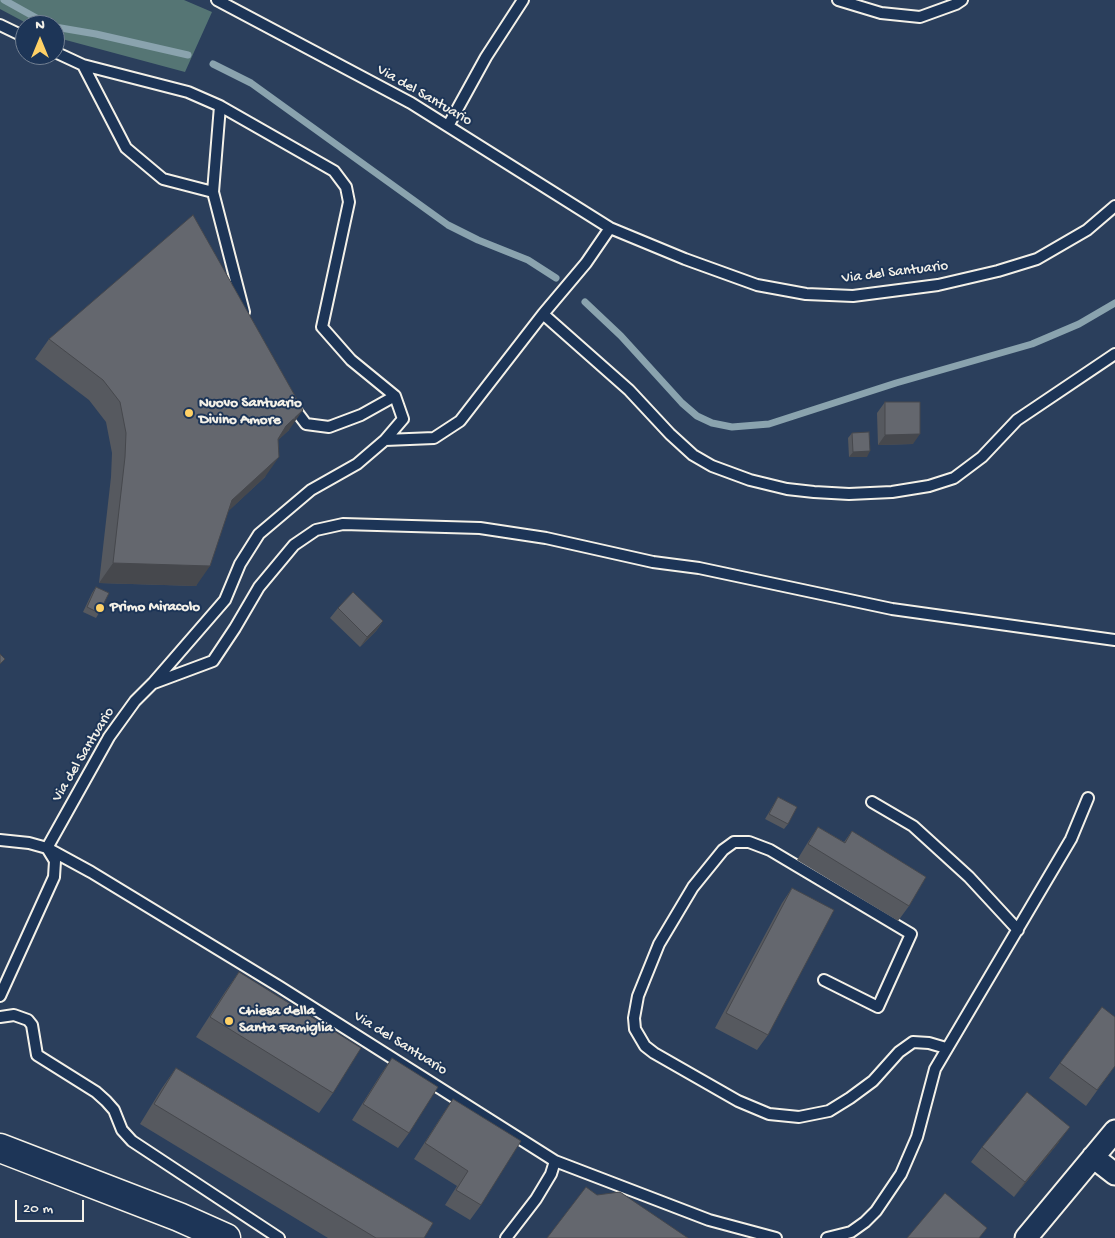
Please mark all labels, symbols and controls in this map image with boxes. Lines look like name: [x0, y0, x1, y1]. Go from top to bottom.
north arrow: [15, 15, 65, 65]
text: N: [35, 17, 45, 34]
street label: Via del Santuario: [373, 61, 475, 131]
street label: Via del Santuario: [841, 258, 949, 288]
place label: Nuovo Santuario Divino Amore: [199, 395, 302, 430]
marker: Nuovo Santuario Divino Amore: [183, 407, 195, 419]
place label: Primo Miracolo: [110, 599, 200, 617]
marker: Primo Miracolo: [94, 602, 106, 614]
street label: Via del Santuario: [49, 704, 119, 806]
place label: Chiesa della Santa Famiglia: [239, 1003, 333, 1038]
street label: Via del Santuario: [350, 1008, 450, 1080]
marker: Chiesa della Santa Famiglia: [223, 1015, 235, 1027]
scale bar: [18, 1190, 86, 1222]
text: 20 m: [23, 1200, 53, 1218]

